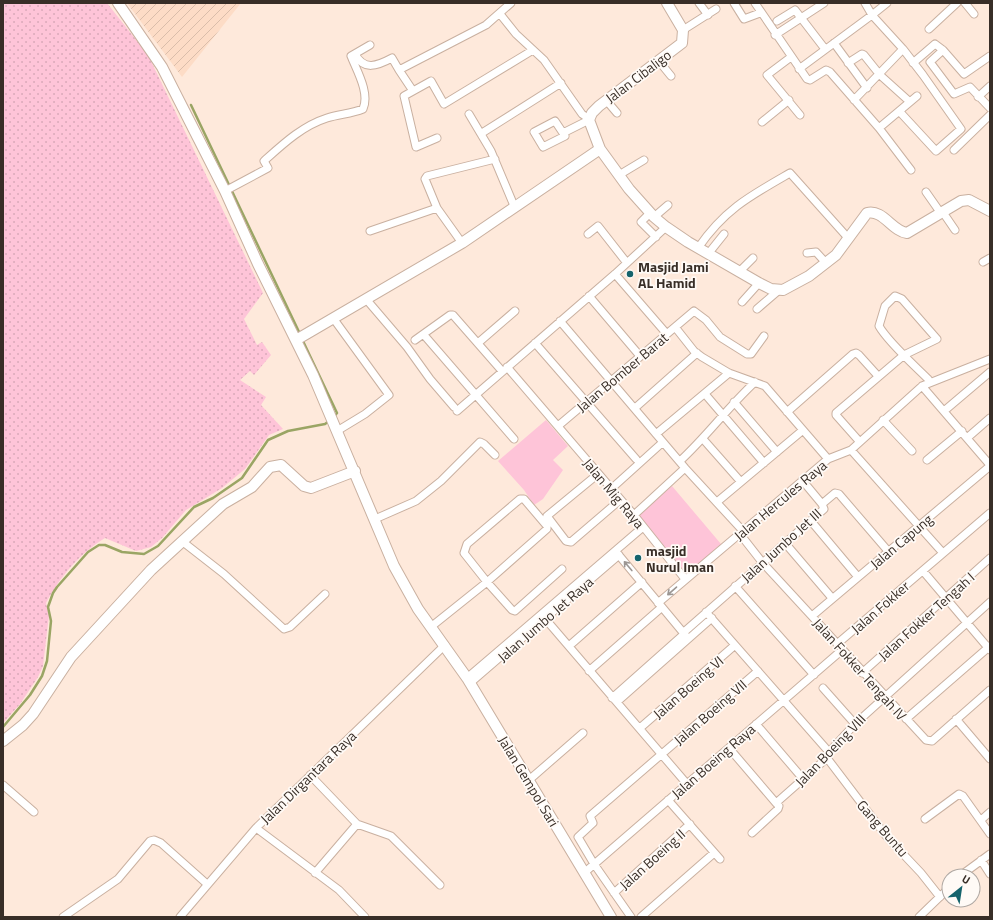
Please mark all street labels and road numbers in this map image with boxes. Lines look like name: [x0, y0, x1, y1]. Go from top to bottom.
street label: Jalan Cibaligo: [601, 44, 675, 108]
street label: Jalan Bomber Barat: [571, 327, 673, 417]
street label: Jalan Mig Raya: [578, 453, 650, 533]
street label: Jalan Hercules Raya: [729, 455, 831, 545]
street label: Jalan Jumbo Jet III: [736, 503, 826, 587]
street label: Jalan Capung: [865, 509, 937, 573]
street label: Jalan Fokker Tengah I: [873, 567, 979, 665]
street label: Jalan Jumbo Jet Raya: [492, 571, 598, 667]
street label: Jalan Fokker: [846, 576, 914, 638]
street label: Jalan Fokker Tengah IV: [808, 613, 912, 725]
street label: Jalan Boeing VI: [648, 650, 728, 724]
street label: Jalan Boeing VII: [669, 674, 751, 750]
street label: Jalan Boeing VIII: [790, 709, 870, 791]
street label: Jalan Boeing Raya: [666, 719, 760, 803]
street label: Jalan Dirgantara Raya: [255, 725, 361, 829]
street label: Jalan Gempol Sari: [493, 731, 565, 831]
street label: Gang Buntu: [852, 795, 914, 861]
street label: Jalan Boeing II: [614, 824, 690, 894]

